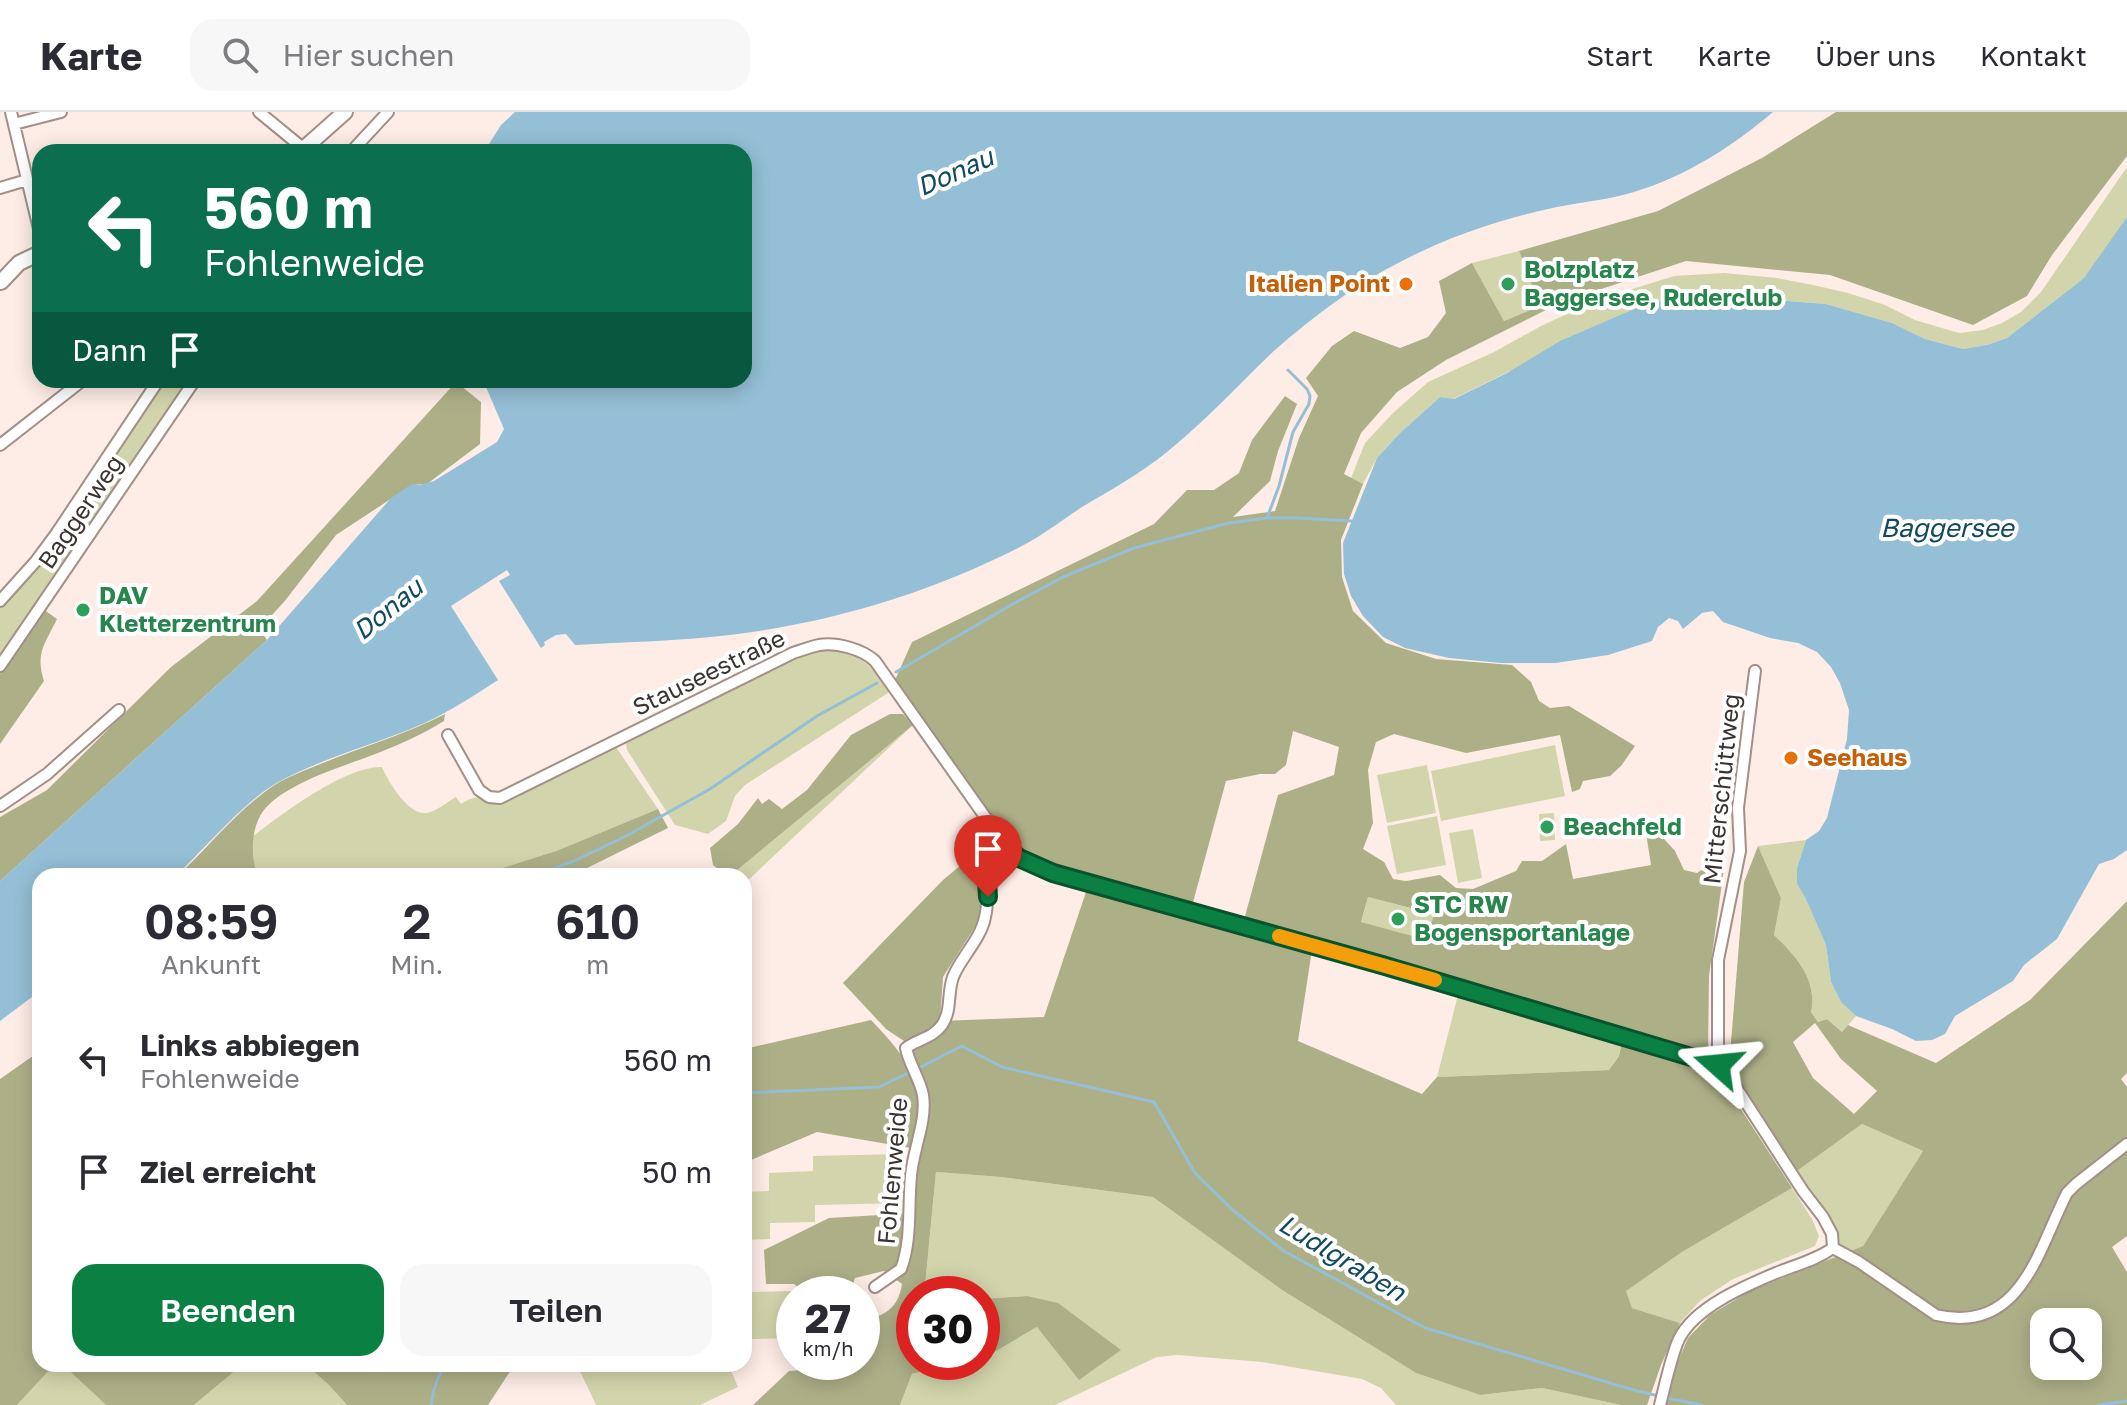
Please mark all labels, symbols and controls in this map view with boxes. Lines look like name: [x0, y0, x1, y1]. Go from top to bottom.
search box: [190, 19, 750, 91]
text: Karte: [40, 33, 142, 78]
icon: search: [218, 33, 262, 77]
text: Hier suchen: [282, 37, 455, 73]
text: Start: [1586, 39, 1653, 72]
text: Karte: [1697, 39, 1771, 72]
text: Über uns: [1815, 39, 1936, 72]
text: Kontakt: [1980, 39, 2087, 72]
water label: Donau: [912, 140, 1000, 202]
text: 560 m: [204, 173, 373, 240]
icon: left: [72, 176, 176, 280]
text: Fohlenweide: [204, 241, 425, 284]
place label: Bolzplatz Baggersee, Ruderclub: [1524, 254, 1783, 311]
place label: Italien Point: [1248, 268, 1390, 297]
marker: Italien Point: [1397, 275, 1415, 293]
marker: Bolzplatz Baggersee, Ruderclub: [1499, 275, 1517, 293]
icon: arrive: [163, 328, 207, 372]
text: Dann: [72, 332, 147, 368]
street label: Baggerweg: [31, 449, 128, 573]
water label: Baggersee: [1880, 512, 2016, 543]
water label: Donau: [347, 570, 430, 646]
place label: DAV Kletterzentrum: [99, 580, 276, 637]
marker: DAV Kletterzentrum: [74, 601, 92, 619]
street label: Stauseestraße: [627, 622, 789, 721]
street label: Mitterschüttweg: [1696, 692, 1745, 886]
place label: Seehaus: [1807, 742, 1908, 771]
marker: Seehaus: [1782, 749, 1800, 767]
place label: Beachfeld: [1563, 811, 1682, 840]
pin: [954, 815, 1022, 897]
marker: Beachfeld: [1538, 818, 1556, 836]
icon: arrive: [966, 827, 1010, 871]
place label: STC RW Bogensportanlage: [1414, 889, 1630, 946]
text: 08:59: [144, 892, 278, 950]
text: 2: [402, 892, 431, 950]
text: 610: [555, 892, 640, 950]
marker: STC RW Bogensportanlage: [1389, 910, 1407, 928]
text: Ankunft: [161, 949, 261, 980]
text: Min.: [390, 949, 443, 980]
text: m: [586, 949, 609, 980]
position arrow: [1676, 1023, 1760, 1107]
text: Links abbiegen: [140, 1027, 360, 1063]
icon: left: [72, 1038, 116, 1082]
text: 560 m: [624, 1042, 712, 1078]
text: Fohlenweide: [140, 1063, 300, 1094]
street label: Fohlenweide: [871, 1096, 912, 1246]
icon: arrive: [72, 1150, 116, 1194]
text: Ziel erreicht: [140, 1154, 316, 1190]
text: 50 m: [642, 1154, 712, 1190]
water label: Ludlgraben: [1274, 1208, 1412, 1308]
button: Beenden: [72, 1264, 384, 1356]
button: Teilen: [400, 1264, 712, 1356]
speed limit sign: 30: [896, 1276, 1000, 1380]
text: 27: [805, 1294, 851, 1342]
map controls: [2030, 1308, 2102, 1380]
button: search: [2030, 1308, 2102, 1380]
text: km/h: [803, 1336, 853, 1360]

